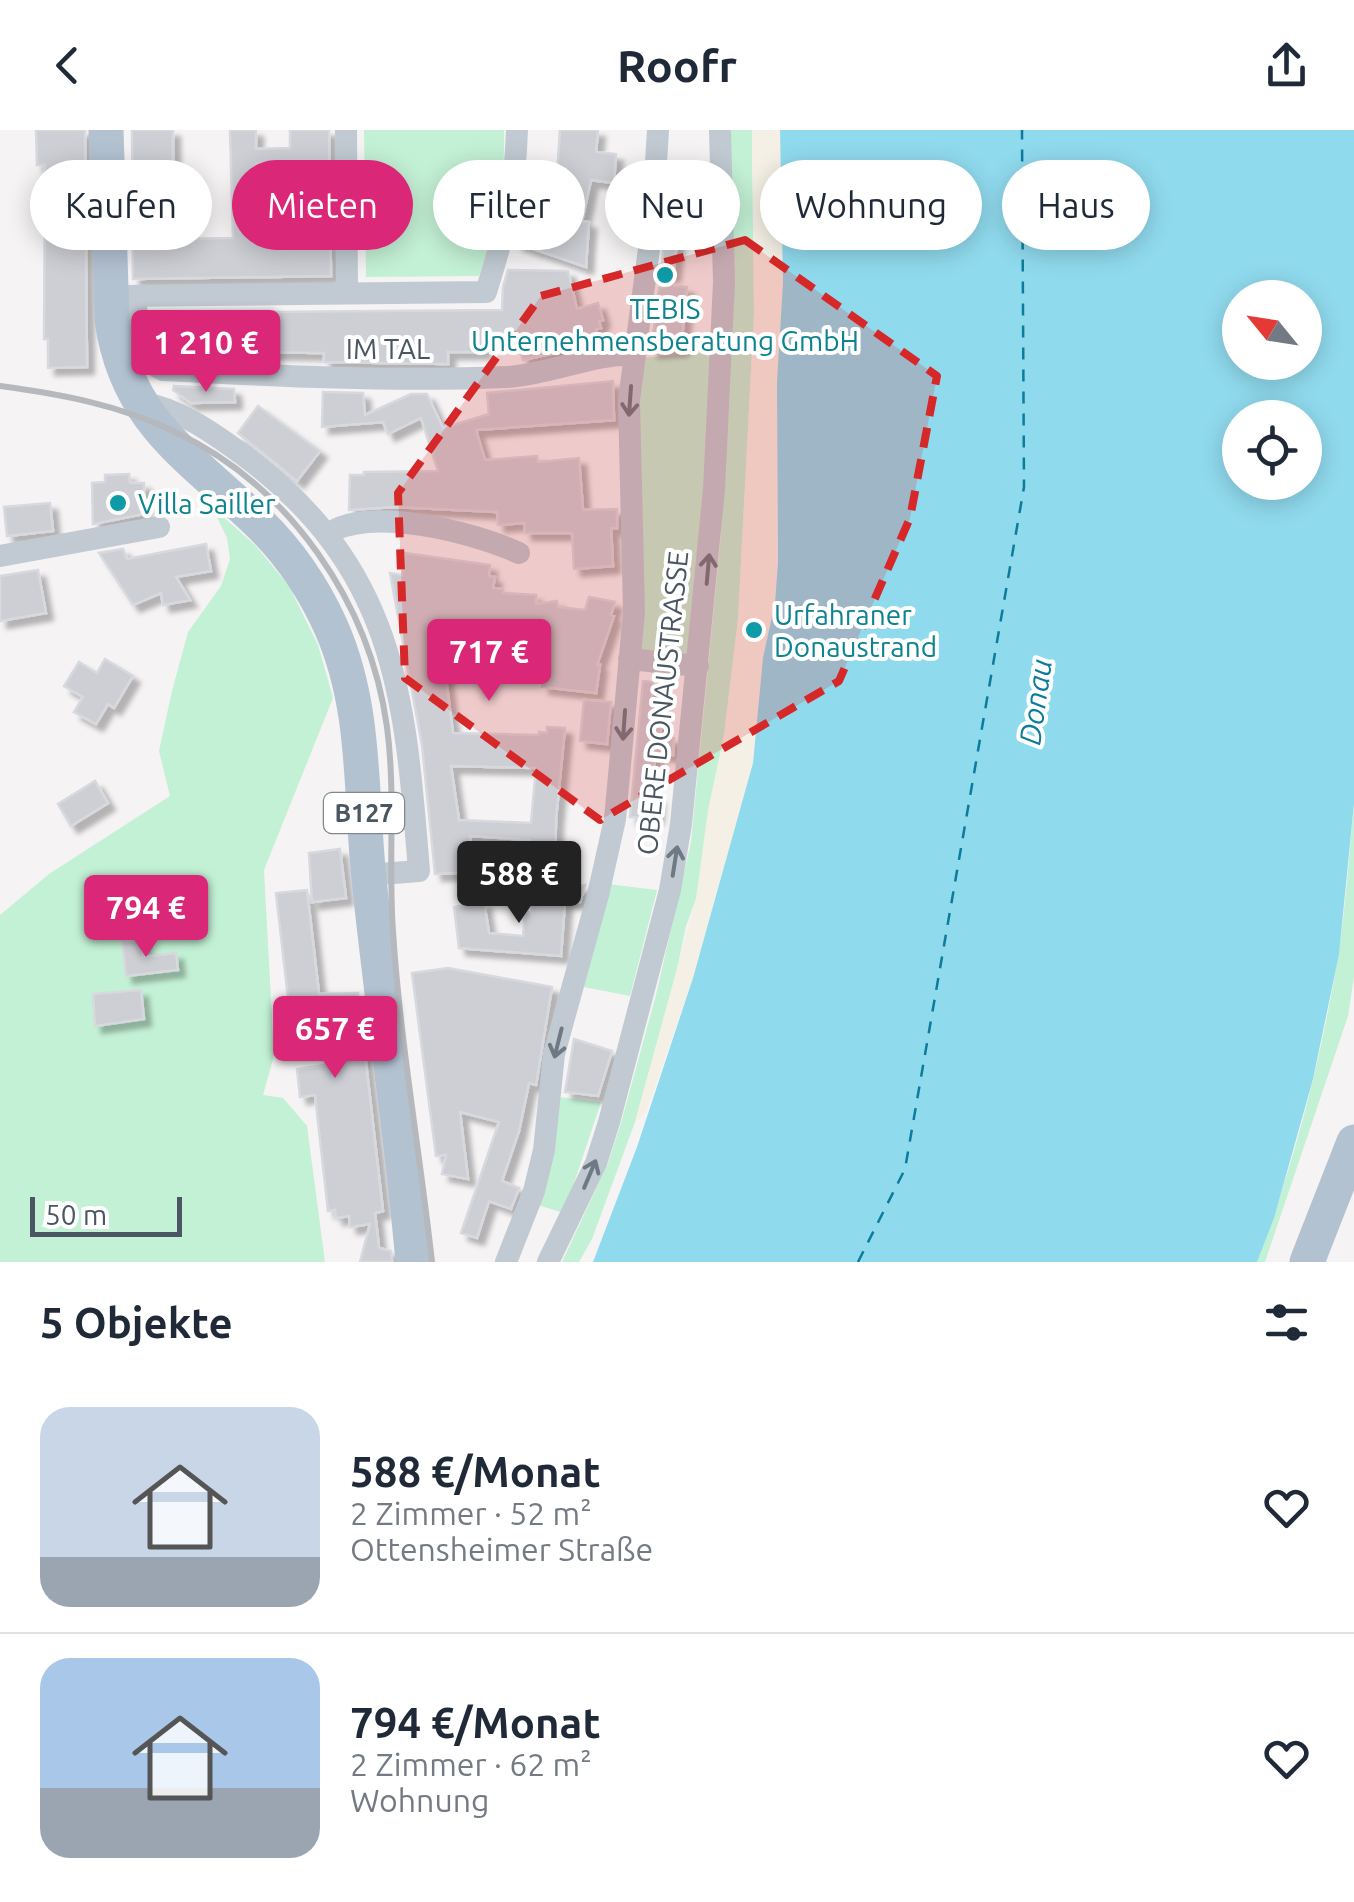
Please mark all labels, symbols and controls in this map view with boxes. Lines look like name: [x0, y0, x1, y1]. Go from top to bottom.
icon: back: [40, 38, 95, 93]
icon: share: [1259, 38, 1314, 93]
text: Roofr: [617, 40, 737, 91]
chip: Kaufen: [30, 160, 212, 250]
chip: Mieten: [232, 160, 413, 250]
chip: Filter: [433, 160, 585, 250]
chip: Neu: [605, 160, 740, 250]
chip: Wohnung: [760, 160, 982, 250]
chip: Haus: [1002, 160, 1150, 250]
marker: TEBIS Unternehmensberatung GmbH: [654, 264, 676, 286]
north arrow: [1222, 280, 1322, 380]
map controls: [1222, 280, 1322, 500]
place label: TEBIS Unternehmensberatung GmbH: [471, 293, 859, 356]
pin: 1 210 €: [114, 310, 298, 395]
text: 1 210 €: [153, 324, 259, 360]
street label: IM TAL: [346, 333, 430, 364]
one-way arrow: [620, 384, 639, 416]
button: locate: [1222, 400, 1322, 500]
place label: Villa Sailler: [138, 488, 276, 519]
marker: Villa Sailler: [107, 492, 129, 514]
street label: OBERE DONAUSTRASSE: [631, 549, 693, 857]
one-way arrow: [698, 553, 717, 586]
place label: Urfahraner Donaustrand: [774, 599, 937, 662]
pin: 717 €: [419, 619, 559, 704]
marker: Urfahraner Donaustrand: [743, 619, 765, 641]
text: 717 €: [449, 633, 529, 669]
water label: Donau: [1012, 657, 1058, 747]
one-way arrow: [614, 709, 633, 741]
road number: B127: [324, 793, 404, 833]
pin: 588 €: [449, 841, 589, 926]
one-way arrow: [666, 845, 685, 878]
text: 588 €: [479, 855, 559, 891]
pin: 794 €: [76, 875, 216, 960]
text: 794 €: [106, 889, 186, 925]
pin: 657 €: [265, 996, 405, 1081]
text: 657 €: [295, 1010, 375, 1046]
one-way arrow: [548, 1026, 566, 1058]
one-way arrow: [582, 1159, 600, 1190]
scale bar: [30, 1192, 182, 1236]
text: 50 m: [45, 1199, 107, 1230]
icon: filters: [1259, 1295, 1314, 1350]
text: 5 Objekte: [40, 1299, 233, 1346]
icon: home: [120, 1447, 240, 1567]
text: 588 €/Monat: [350, 1448, 601, 1495]
icon: heart: [1259, 1480, 1314, 1535]
text: 2 Zimmer · 52 m²: [350, 1495, 592, 1531]
text: Ottensheimer Straße: [350, 1531, 653, 1567]
icon: home: [120, 1698, 240, 1818]
text: 794 €/Monat: [350, 1699, 601, 1746]
icon: heart: [1259, 1731, 1314, 1786]
text: 2 Zimmer · 62 m²: [350, 1746, 592, 1782]
text: Wohnung: [350, 1782, 489, 1818]

